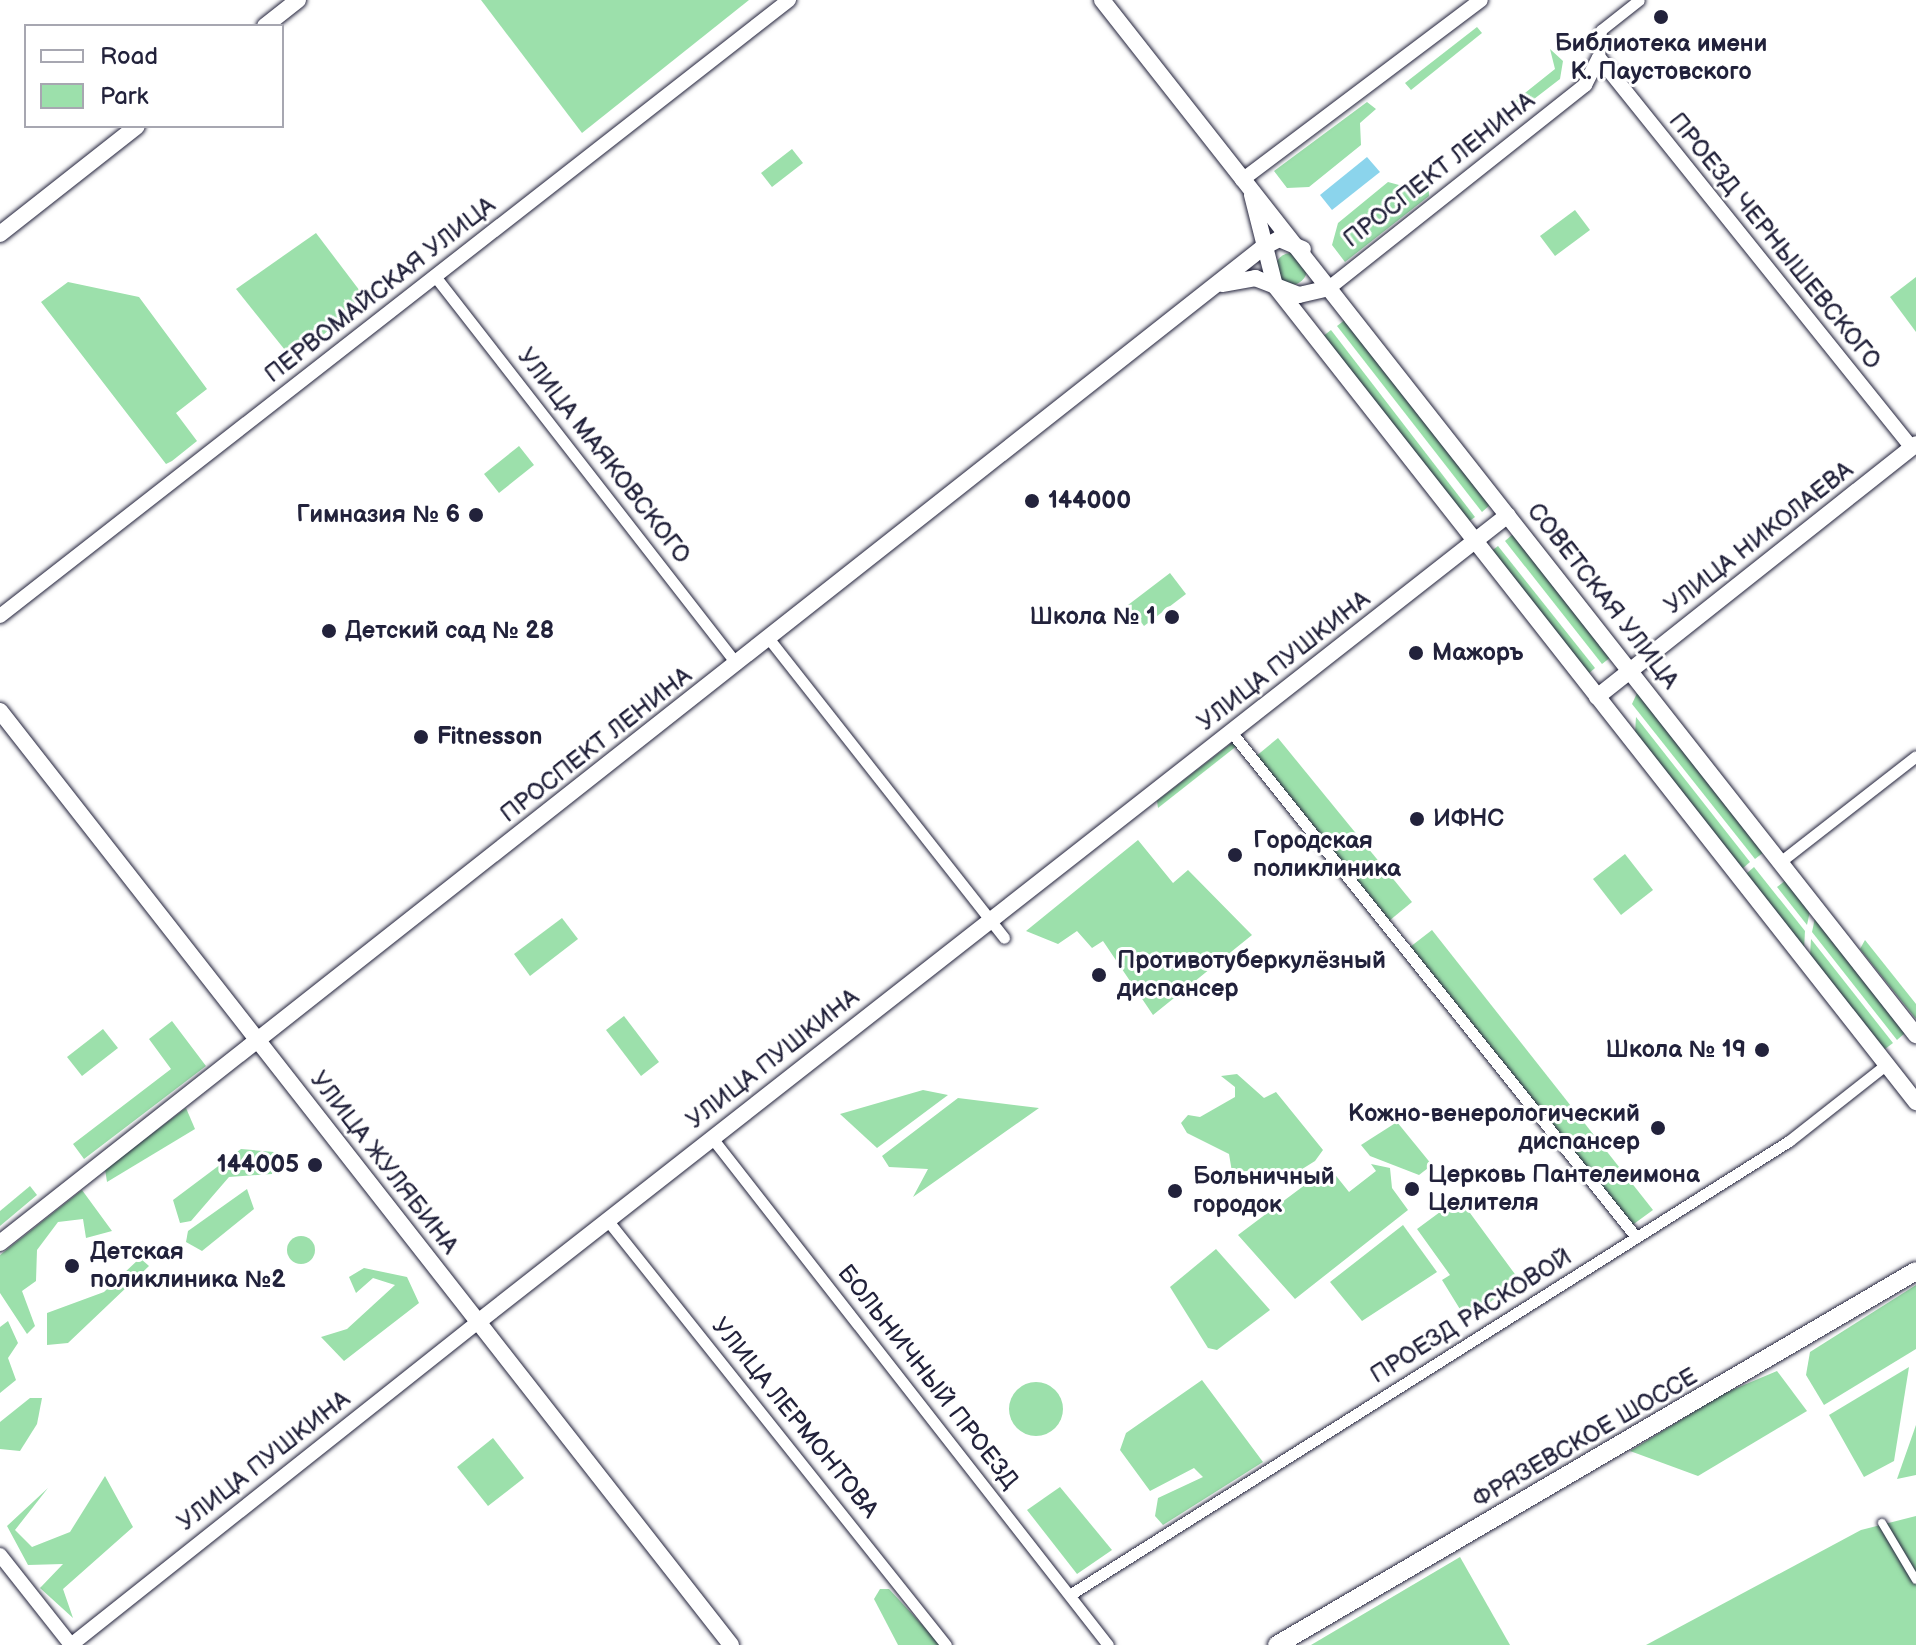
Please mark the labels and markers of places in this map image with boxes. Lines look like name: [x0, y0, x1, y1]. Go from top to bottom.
marker: Библиотека имени К. Паустовского: [1652, 8, 1670, 26]
place label: Библиотека имени К. Паустовского: [1555, 30, 1767, 86]
place label: 144000: [1048, 487, 1131, 515]
marker: 144000: [1023, 492, 1041, 510]
place label: Гимназия № 6: [296, 501, 460, 529]
marker: Гимназия № 6: [467, 506, 485, 524]
place label: Школа № 1: [1029, 603, 1156, 631]
marker: Школа № 1: [1163, 608, 1181, 626]
place label: Детский сад № 28: [345, 617, 554, 645]
marker: Детский сад № 28: [320, 622, 338, 640]
place label: Мажоръ: [1432, 639, 1523, 667]
marker: Мажоръ: [1407, 644, 1425, 662]
place label: Fitnesson: [437, 723, 542, 751]
marker: Fitnesson: [412, 728, 430, 746]
place label: ИФНС: [1433, 805, 1504, 833]
marker: ИФНС: [1408, 810, 1426, 828]
place label: Городская поликлиника: [1253, 827, 1401, 883]
marker: Городская поликлиника: [1224, 844, 1246, 866]
place label: Противотуберкулёзный диспансер: [1117, 947, 1386, 1003]
marker: Противотуберкулёзный диспансер: [1088, 964, 1110, 986]
place label: Школа № 19: [1605, 1036, 1746, 1064]
marker: Школа № 19: [1753, 1041, 1771, 1059]
place label: Кожно-венерологический диспансер: [1348, 1100, 1640, 1156]
marker: Кожно-венерологический диспансер: [1647, 1117, 1669, 1139]
place label: 144005: [217, 1151, 299, 1179]
marker: 144005: [306, 1156, 324, 1174]
place label: Церковь Пантелеимона Целителя: [1428, 1161, 1700, 1217]
place label: Больничный городок: [1193, 1163, 1335, 1219]
marker: Больничный городок: [1164, 1180, 1186, 1202]
marker: Церковь Пантелеимона Целителя: [1403, 1180, 1421, 1198]
place label: Детская поликлиника №2: [90, 1238, 286, 1294]
marker: Детская поликлиника №2: [61, 1255, 83, 1277]

